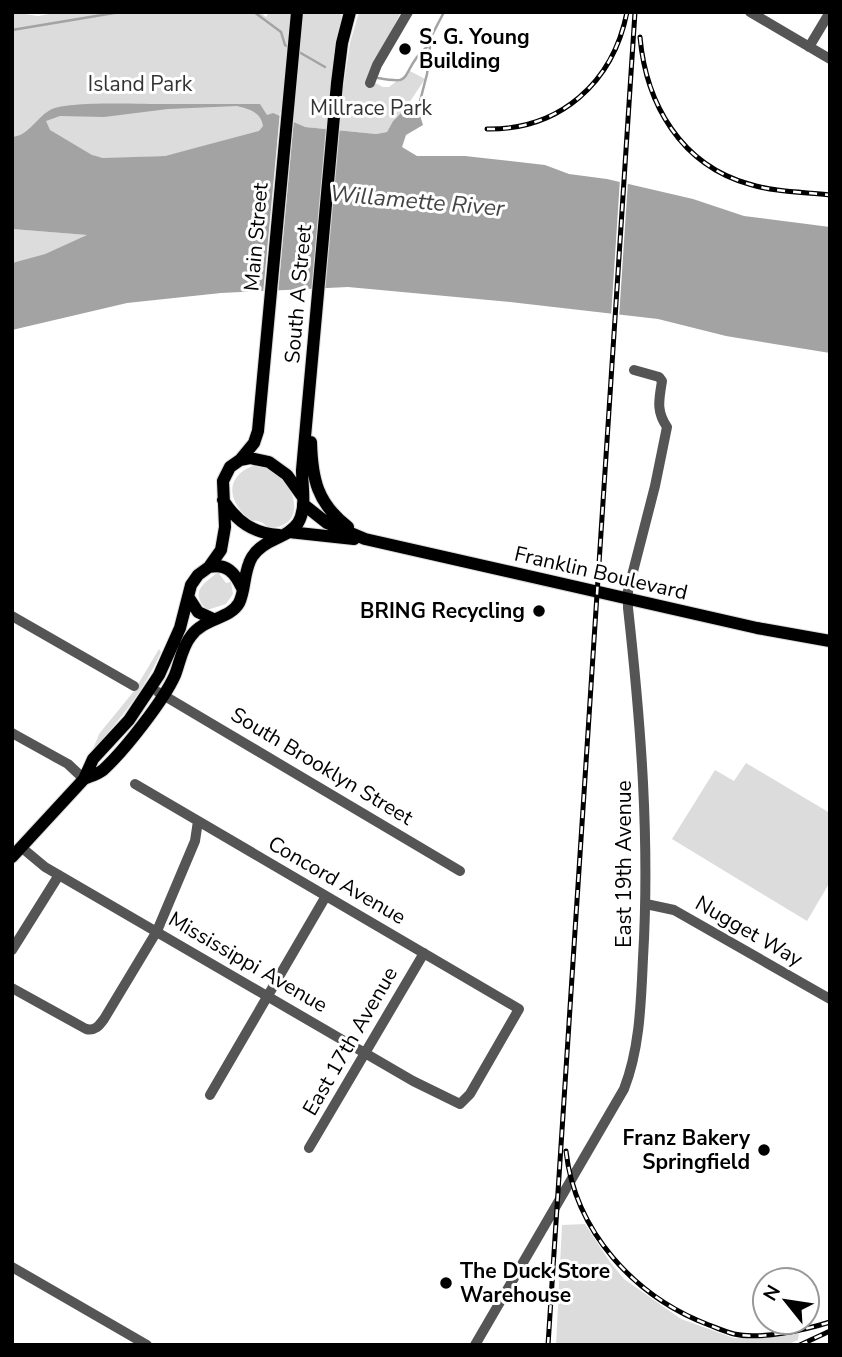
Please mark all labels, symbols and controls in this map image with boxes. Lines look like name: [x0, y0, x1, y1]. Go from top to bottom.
place label: S. G. Young Building: [419, 23, 530, 75]
marker: S. G. Young Building: [397, 41, 413, 57]
park label: Island Park: [88, 70, 193, 98]
park label: Millrace Park: [310, 94, 432, 122]
water label: Willamette River: [328, 178, 506, 224]
street label: Main Street: [237, 181, 275, 292]
street label: South A Street: [278, 223, 318, 364]
street label: Franklin Boulevard: [512, 539, 690, 607]
place label: BRING Recycling: [360, 597, 525, 625]
marker: BRING Recycling: [531, 603, 547, 619]
street label: South Brooklyn Street: [226, 700, 419, 832]
street label: East 19th Avenue: [610, 780, 638, 948]
street label: Concord Avenue: [263, 829, 411, 931]
street label: Nugget Way: [690, 889, 808, 973]
street label: Mississippi Avenue: [163, 905, 333, 1019]
street label: East 17th Avenue: [296, 962, 404, 1120]
place label: Franz Bakery Springfield: [623, 1124, 751, 1176]
marker: Franz Bakery Springfield: [756, 1142, 772, 1158]
place label: The Duck Store Warehouse: [460, 1257, 610, 1309]
north arrow: [751, 1266, 821, 1336]
marker: The Duck Store Warehouse: [438, 1275, 454, 1291]
text: N: [757, 1280, 787, 1306]

